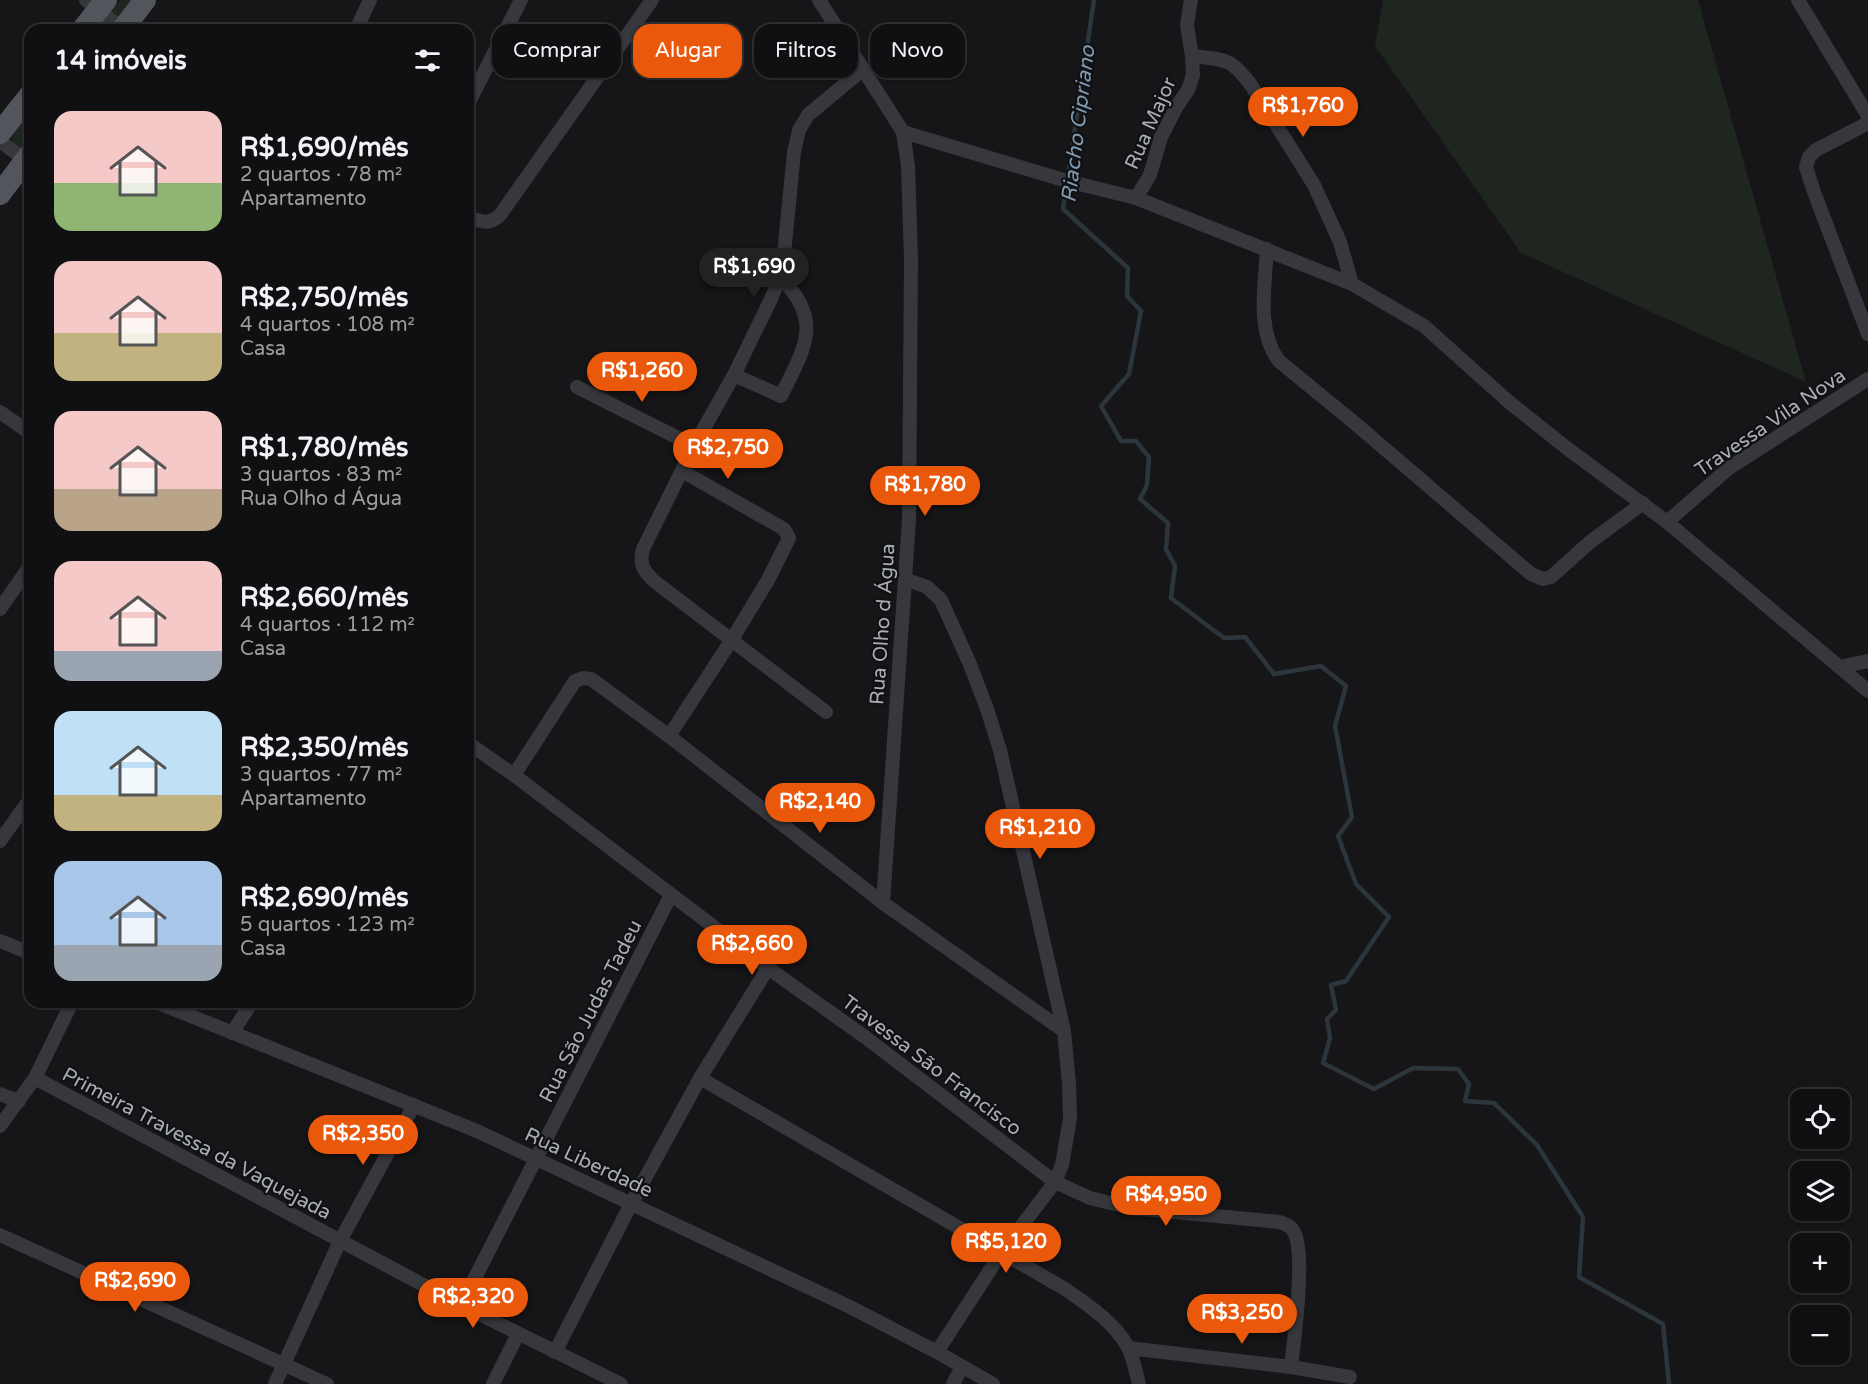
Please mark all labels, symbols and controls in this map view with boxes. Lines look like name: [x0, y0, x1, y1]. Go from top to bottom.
chip: Comprar: [492, 24, 621, 78]
chip: Alugar: [633, 24, 742, 78]
chip: Filtros: [754, 24, 858, 78]
chip: Novo: [870, 24, 965, 78]
water label: Riacho Cipriano: [1056, 43, 1101, 204]
icon: filters: [411, 44, 444, 77]
text: 14 imóveis: [54, 45, 187, 76]
street label: Rua Major: [1120, 73, 1182, 173]
pin: R$1,760: [1248, 87, 1358, 138]
text: R$1,760: [1262, 94, 1344, 118]
text: R$1,690/mês: [240, 132, 409, 163]
icon: home: [102, 135, 174, 207]
text: 2 quartos · 78 m²: [240, 163, 402, 187]
text: Apartamento: [240, 187, 366, 211]
pin: R$1,690: [699, 248, 809, 299]
text: R$1,690: [713, 255, 795, 279]
text: R$2,750/mês: [240, 282, 409, 313]
icon: home: [102, 285, 174, 357]
text: 4 quartos · 108 m²: [240, 313, 415, 337]
text: Casa: [240, 337, 286, 361]
pin: R$1,260: [587, 352, 697, 403]
text: R$1,260: [601, 359, 683, 383]
street label: Travessa Vila Nova: [1691, 363, 1851, 482]
pin: R$2,750: [673, 429, 783, 480]
text: R$1,780/mês: [240, 432, 409, 463]
icon: home: [102, 435, 174, 507]
text: R$2,750: [687, 436, 769, 460]
text: 3 quartos · 83 m²: [240, 463, 402, 487]
pin: R$1,780: [870, 466, 980, 517]
text: R$1,780: [884, 473, 966, 497]
text: Rua Olho d Água: [240, 487, 402, 511]
street label: Rua Olho d Água: [864, 542, 901, 706]
text: R$2,660/mês: [240, 582, 409, 613]
icon: home: [102, 585, 174, 657]
text: 4 quartos · 112 m²: [240, 613, 415, 637]
text: Casa: [240, 637, 286, 661]
text: R$2,350/mês: [240, 732, 409, 763]
icon: home: [102, 735, 174, 807]
text: 3 quartos · 77 m²: [240, 763, 402, 787]
pin: R$2,140: [765, 783, 875, 834]
text: Apartamento: [240, 787, 366, 811]
text: R$2,140: [779, 790, 861, 814]
pin: R$1,210: [985, 809, 1095, 860]
text: R$1,210: [999, 816, 1081, 840]
text: R$2,690/mês: [240, 882, 409, 913]
icon: home: [102, 885, 174, 957]
text: 5 quartos · 123 m²: [240, 913, 415, 937]
street label: Rua São Judas Tadeu: [534, 916, 647, 1107]
pin: R$2,660: [697, 925, 807, 976]
text: R$2,660: [711, 932, 793, 956]
text: Casa: [240, 937, 286, 961]
street label: Travessa São Francisco: [837, 990, 1026, 1141]
street label: Primeira Travessa da Vaquejada: [58, 1063, 335, 1225]
map controls: [1790, 1089, 1850, 1365]
button: locate: [1790, 1089, 1850, 1149]
pin: R$2,350: [308, 1115, 418, 1166]
text: R$2,350: [322, 1122, 404, 1146]
street label: Rua Liberdade: [521, 1123, 656, 1203]
button: layers: [1790, 1161, 1850, 1221]
pin: R$4,950: [1111, 1176, 1221, 1227]
text: R$4,950: [1125, 1183, 1207, 1207]
pin: R$5,120: [951, 1223, 1061, 1274]
text: R$5,120: [965, 1230, 1047, 1254]
button: +: [1790, 1233, 1850, 1293]
pin: R$2,690: [80, 1262, 190, 1313]
text: R$2,690: [94, 1269, 176, 1293]
pin: R$2,320: [418, 1278, 528, 1329]
text: R$2,320: [432, 1285, 514, 1309]
pin: R$3,250: [1187, 1294, 1297, 1345]
text: R$3,250: [1201, 1301, 1283, 1325]
button: −: [1790, 1305, 1850, 1365]

